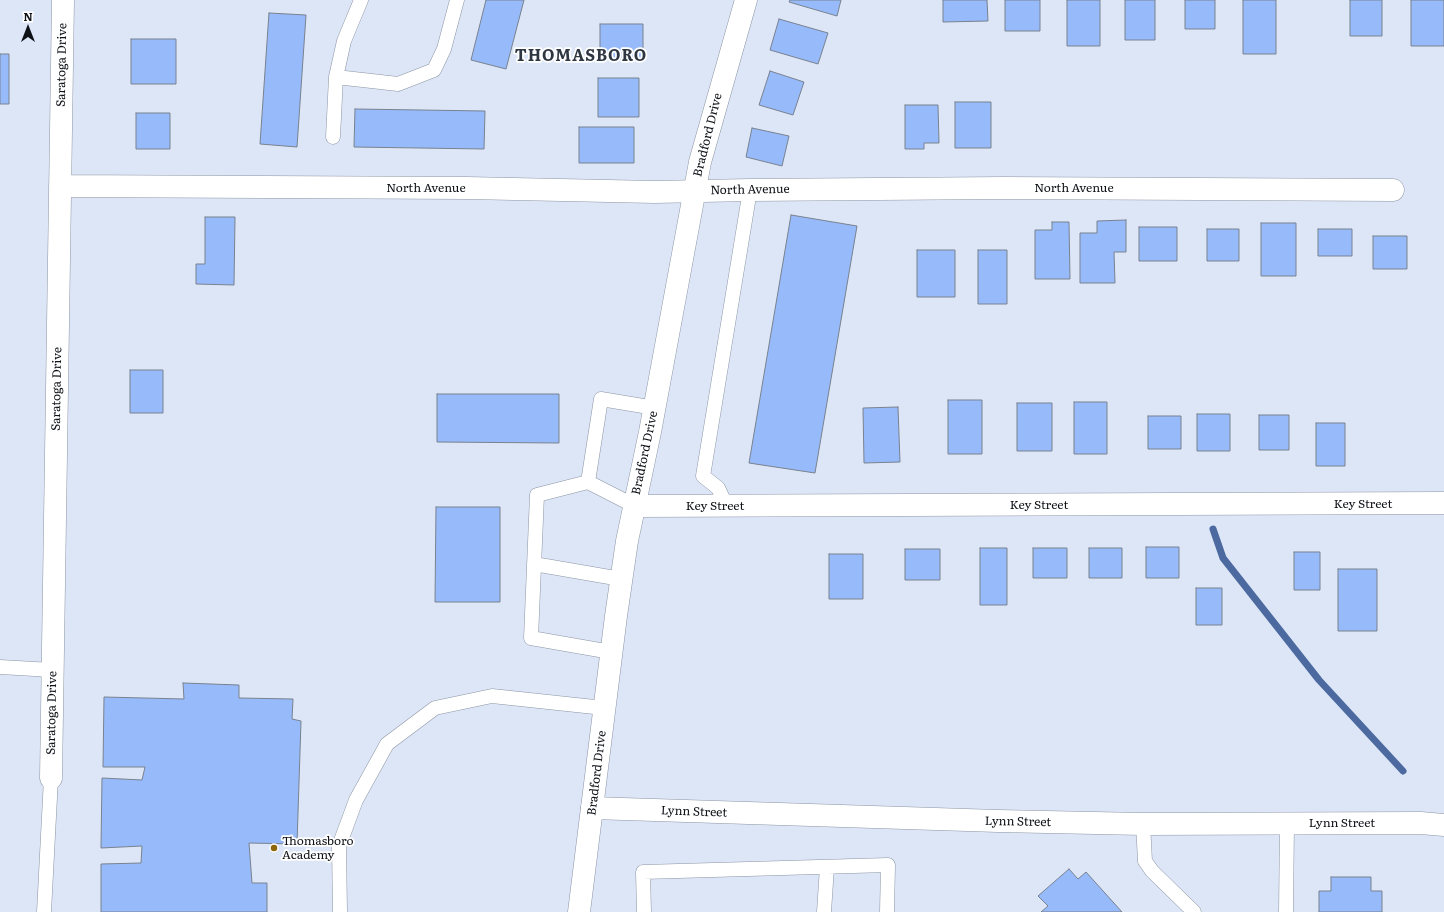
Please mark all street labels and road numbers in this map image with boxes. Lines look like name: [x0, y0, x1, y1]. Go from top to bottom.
street label: Saratoga Drive: [54, 23, 70, 107]
street label: Bradford Drive: [691, 92, 725, 178]
street label: North Avenue: [386, 181, 466, 195]
street label: North Avenue: [1034, 181, 1114, 195]
street label: North Avenue: [710, 182, 790, 198]
street label: Saratoga Drive: [49, 347, 65, 431]
street label: Bradford Drive: [629, 410, 661, 496]
street label: Key Street: [1334, 497, 1392, 511]
street label: Key Street: [1010, 498, 1068, 512]
street label: Key Street: [686, 499, 744, 513]
street label: Saratoga Drive: [44, 671, 60, 755]
street label: Bradford Drive: [585, 730, 609, 816]
street label: Lynn Street: [661, 804, 727, 820]
street label: Lynn Street: [985, 814, 1051, 830]
street label: Lynn Street: [1309, 816, 1375, 830]

